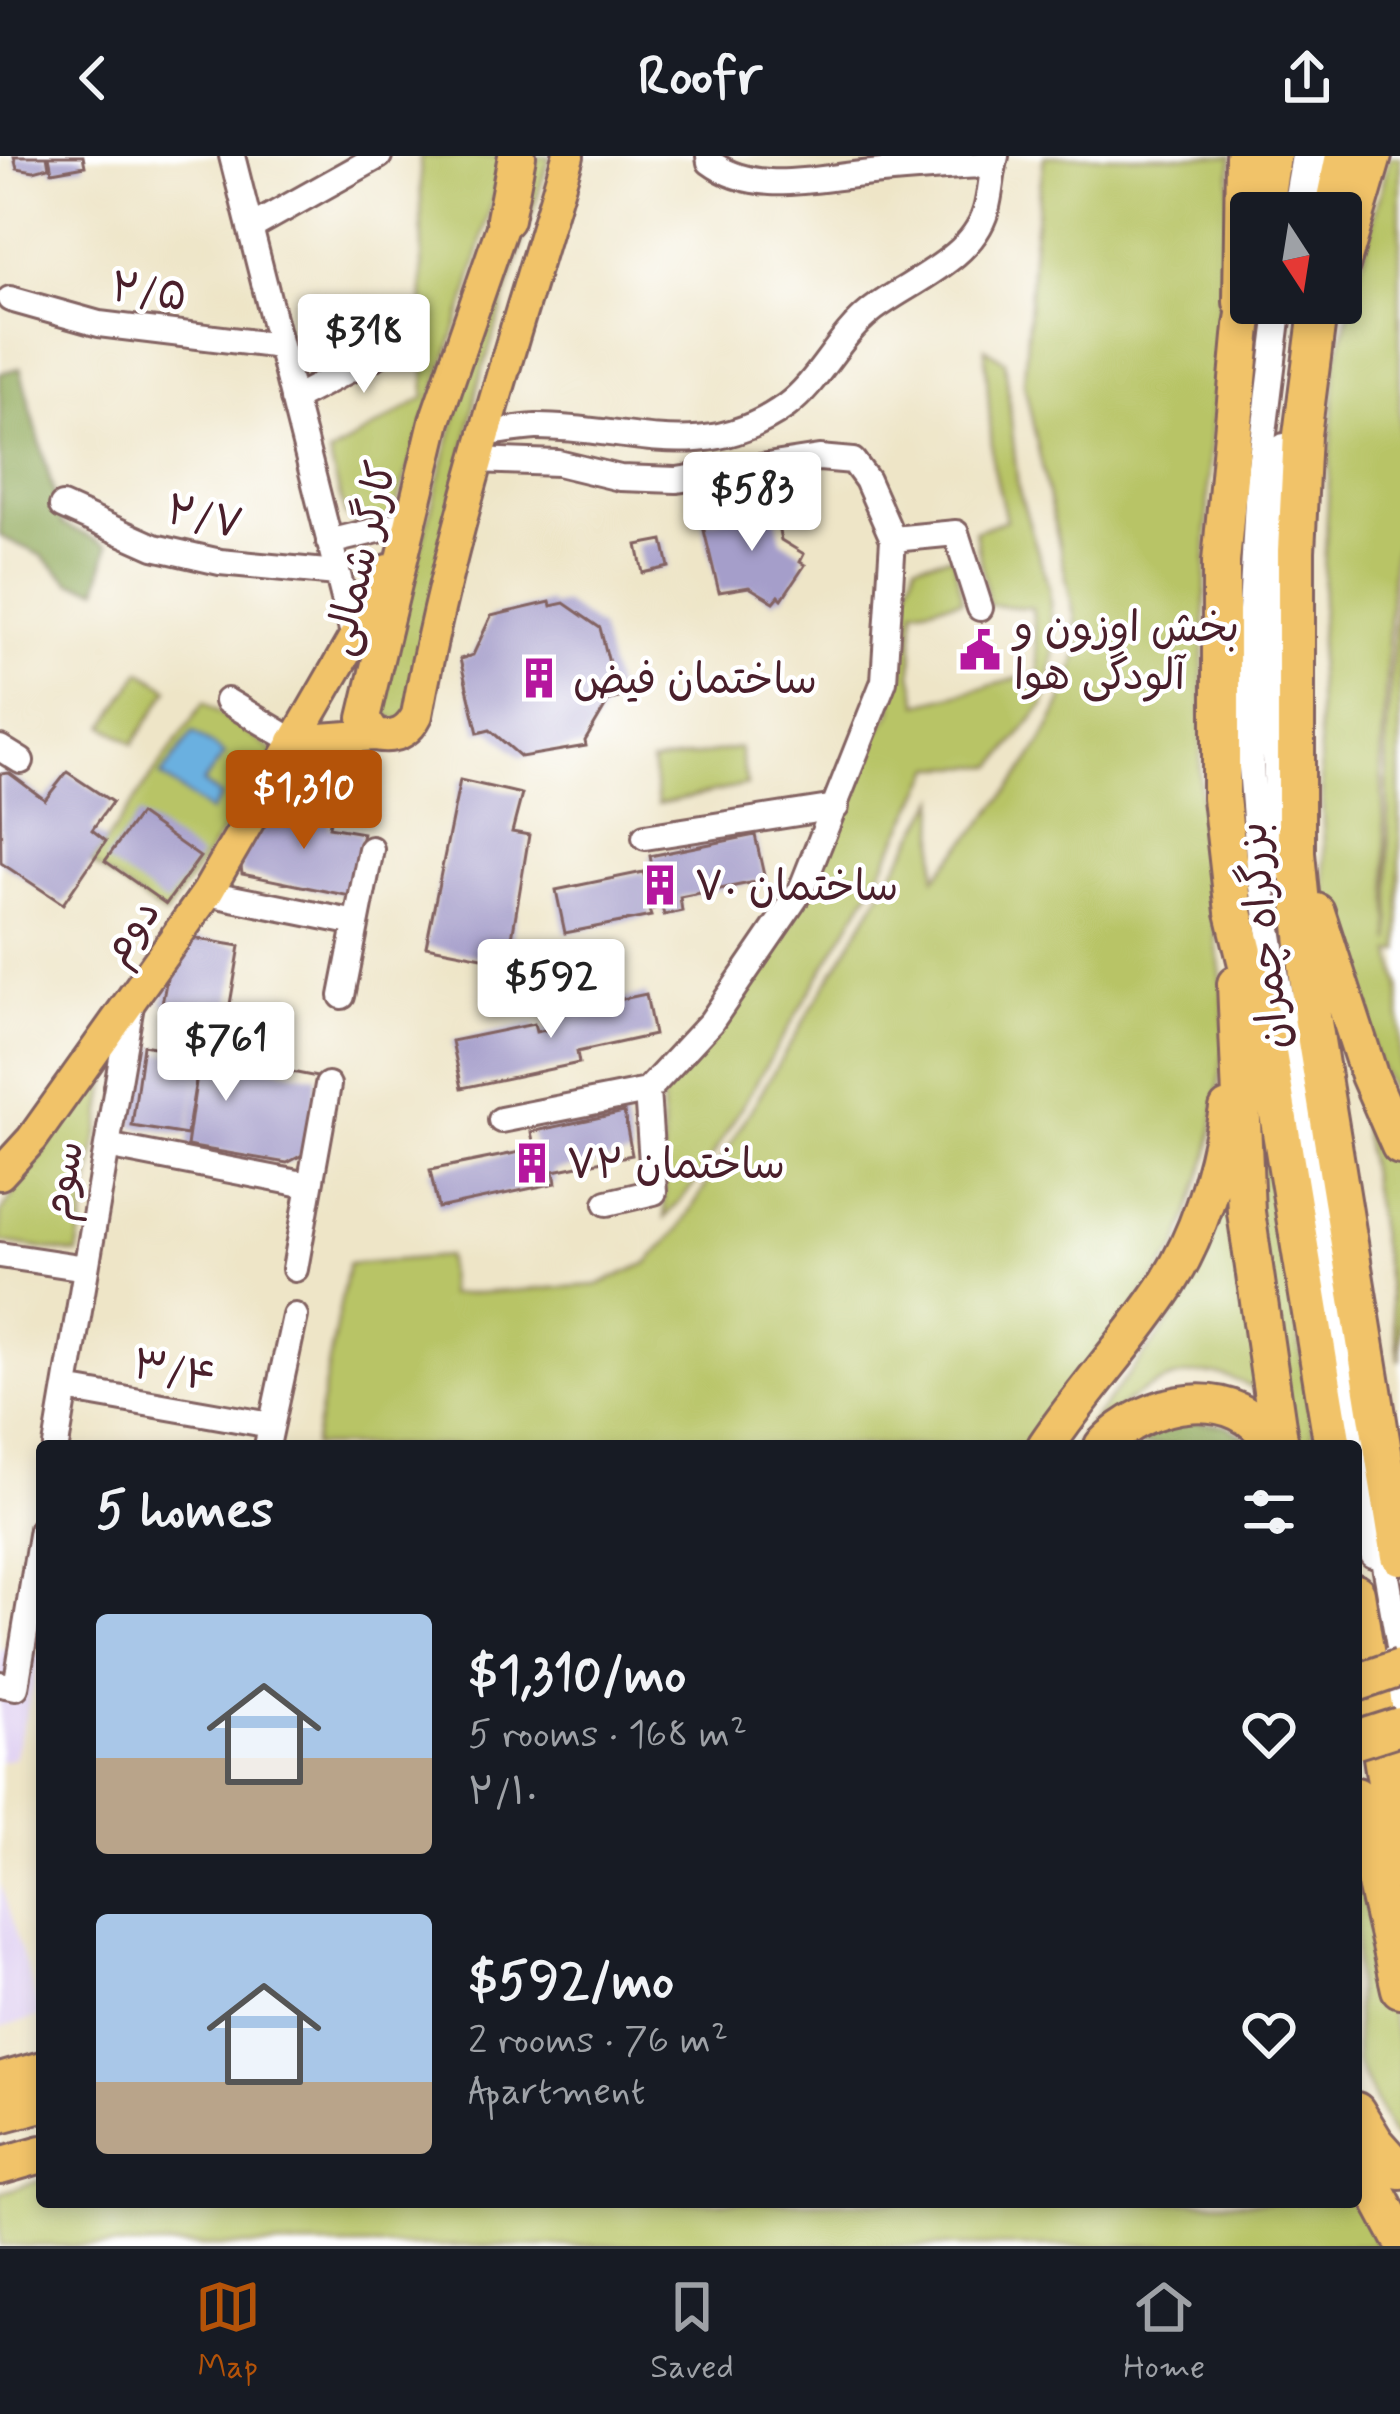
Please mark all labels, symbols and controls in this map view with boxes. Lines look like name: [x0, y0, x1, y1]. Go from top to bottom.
text: Roofr: [638, 43, 762, 114]
icon: back: [60, 45, 126, 111]
icon: share: [1274, 45, 1340, 111]
north arrow: [1230, 192, 1362, 324]
map controls: [1230, 192, 1362, 324]
street label: ۲/۵: [107, 261, 190, 326]
pin: $318: [293, 294, 435, 396]
text: $318: [325, 307, 403, 358]
pin: $583: [681, 452, 823, 554]
street label: کارگر شمالی: [313, 456, 411, 661]
text: $583: [710, 465, 794, 516]
street label: ۲/۷: [161, 484, 247, 553]
place label: بخش اوزون و آلودگی هوا: [1011, 602, 1239, 705]
public building icon: بخش اوزون و آلودگی هوا: [957, 627, 1003, 673]
place label: ساختمان فیض: [573, 654, 817, 709]
building icon: ساختمان فیض: [516, 655, 562, 701]
pin: $1,310: [206, 750, 402, 852]
text: $1,310: [253, 763, 355, 814]
street label: بزرگراه چمران: [1226, 819, 1305, 1052]
place label: ساختمان ۷۰: [694, 861, 898, 916]
building icon: ساختمان ۷۰: [637, 862, 683, 908]
street label: دوم: [90, 888, 175, 976]
pin: $592: [480, 939, 622, 1041]
text: $592: [505, 952, 597, 1003]
pin: $761: [155, 1002, 297, 1104]
text: $761: [184, 1015, 268, 1066]
street label: سوم: [30, 1137, 100, 1225]
place label: ساختمان ۷۲: [566, 1139, 785, 1194]
building icon: ساختمان ۷۲: [509, 1140, 555, 1186]
street label: ۳/۴: [128, 1338, 221, 1407]
text: 5 homes: [96, 1479, 274, 1545]
icon: filters: [1236, 1479, 1302, 1545]
text: $1,310/mo: [468, 1644, 686, 1710]
icon: home: [192, 1662, 336, 1806]
icon: heart: [1236, 1701, 1302, 1767]
text: 5 rooms · 168 m²: [468, 1710, 747, 1761]
text: ۲/۱۰: [468, 1768, 538, 1819]
text: $592/mo: [468, 1950, 674, 2016]
icon: home: [192, 1962, 336, 2106]
icon: heart: [1236, 2001, 1302, 2067]
text: 2 rooms · 76 m²: [468, 2016, 728, 2067]
text: Apartment: [468, 2067, 645, 2118]
tab: Map: [195, 2274, 261, 2390]
tab: Saved: [650, 2274, 734, 2390]
tab: Home: [1123, 2274, 1205, 2390]

